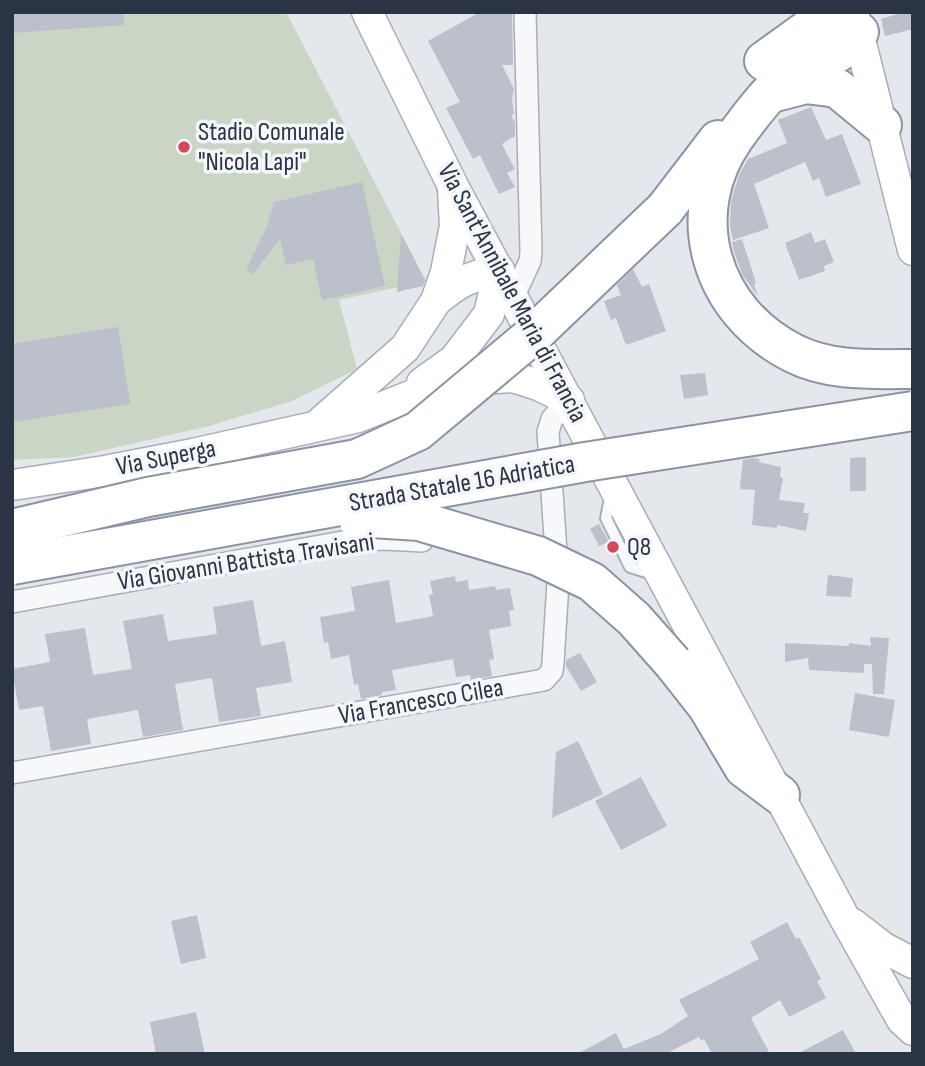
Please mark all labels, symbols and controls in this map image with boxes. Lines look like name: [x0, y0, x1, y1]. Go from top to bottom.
place label: Stadio Comunale "Nicola Lapi": [198, 117, 345, 178]
marker: Stadio Comunale "Nicola Lapi": [176, 139, 192, 155]
street label: Via Sant'Annibale Maria di Francia: [430, 158, 594, 428]
street label: Via Superga: [114, 433, 218, 483]
street label: Strada Statale 16 Adriatica: [347, 449, 577, 519]
street label: Via Giovanni Battista Travisani: [116, 526, 376, 598]
place label: Q8: [627, 532, 651, 563]
marker: Q8: [605, 539, 621, 555]
street label: Via Francesco Cilea: [336, 672, 506, 732]

